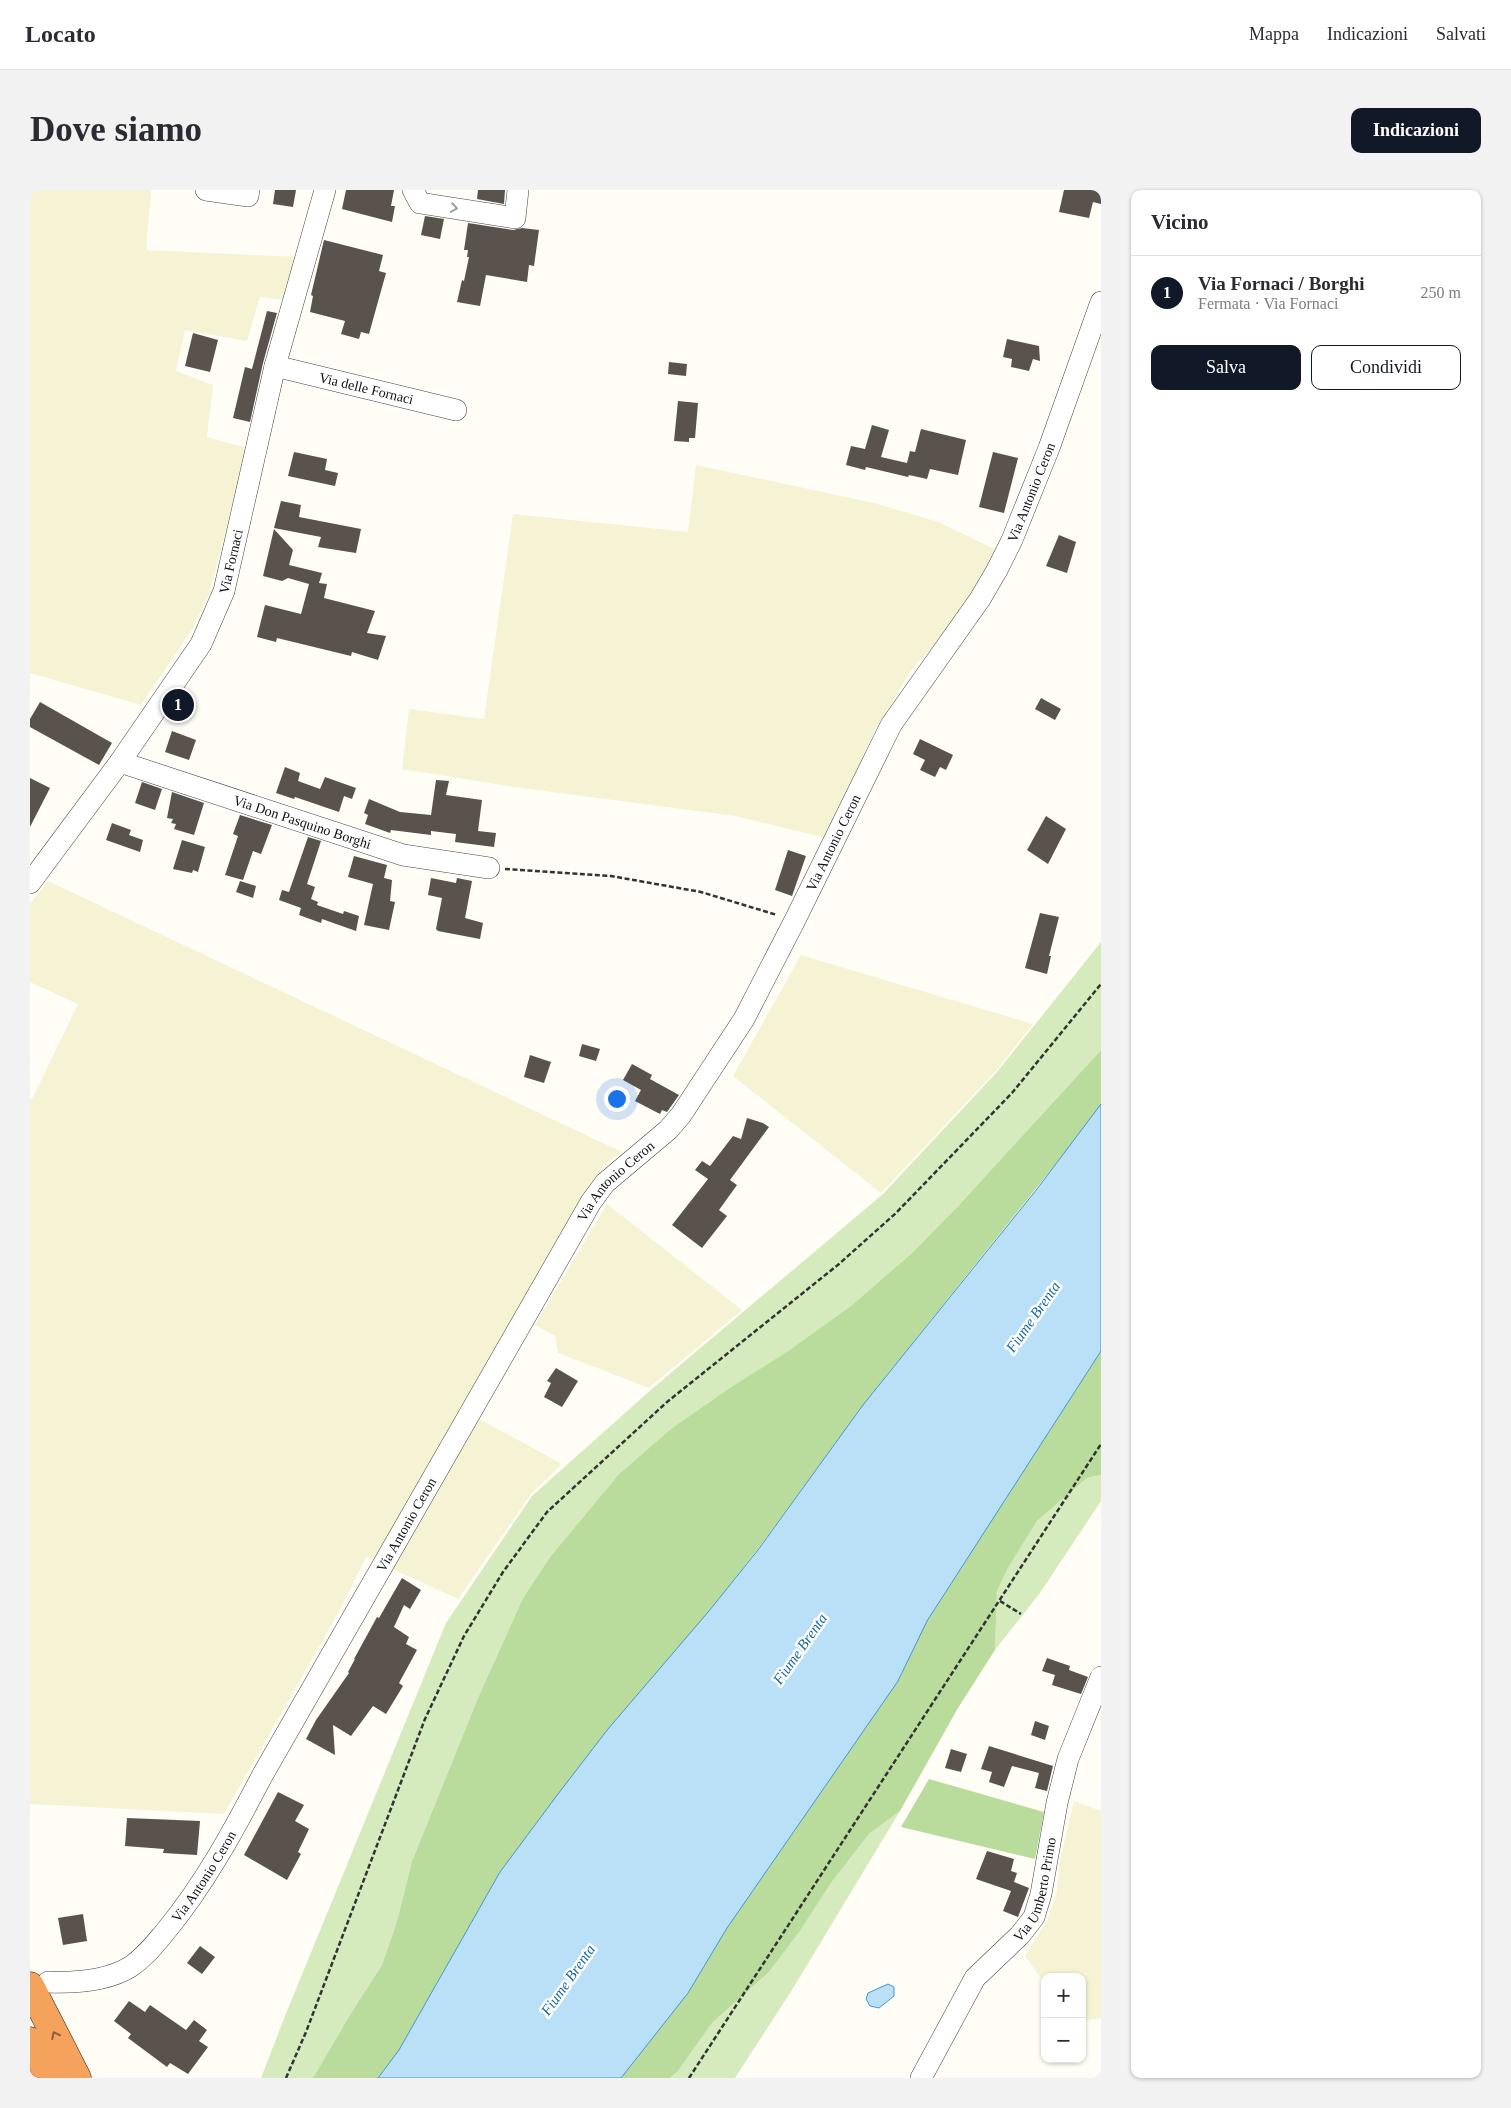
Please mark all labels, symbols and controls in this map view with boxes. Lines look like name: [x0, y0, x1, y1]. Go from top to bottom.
text: Locato: [25, 21, 96, 47]
text: Mappa: [1249, 24, 1299, 44]
text: Indicazioni: [1327, 24, 1408, 44]
text: Salvati: [1436, 24, 1486, 44]
button: Indicazioni: [1351, 108, 1481, 153]
text: Dove siamo: [30, 110, 202, 149]
one-way arrow: [450, 203, 458, 213]
text: Vicino: [1151, 210, 1209, 234]
text: Via Fornaci / Borghi: [1198, 273, 1365, 294]
text: 1: [1163, 284, 1171, 301]
text: 250 m: [1421, 284, 1461, 301]
text: Fermata · Via Fornaci: [1198, 295, 1338, 312]
button: Salva: [1151, 345, 1301, 390]
button: Condividi: [1311, 345, 1461, 390]
street label: Via delle Fornaci: [318, 370, 415, 407]
street label: Via Antonio Ceron: [1005, 441, 1058, 544]
street label: Via Fornaci: [216, 528, 245, 595]
pin: 1: [162, 686, 194, 724]
street label: Via Don Pasquino Borghi: [232, 792, 373, 852]
street label: Via Antonio Ceron: [803, 792, 863, 893]
your location: [604, 1086, 630, 1112]
street label: Via Antonio Ceron: [574, 1138, 657, 1224]
water label: Fiume Brenta: [1002, 1279, 1063, 1356]
street label: Via Antonio Ceron: [373, 1475, 439, 1574]
water label: Fiume Brenta: [769, 1611, 830, 1688]
street label: Via Antonio Ceron: [168, 1828, 239, 1925]
street label: Via Umberto Primo: [1010, 1836, 1058, 1945]
water label: Fiume Brenta: [537, 1942, 598, 2019]
map controls: [1041, 1973, 1086, 2063]
button: +: [1041, 1973, 1086, 2018]
button: −: [1041, 2018, 1086, 2063]
one-way arrow: [51, 2031, 61, 2040]

